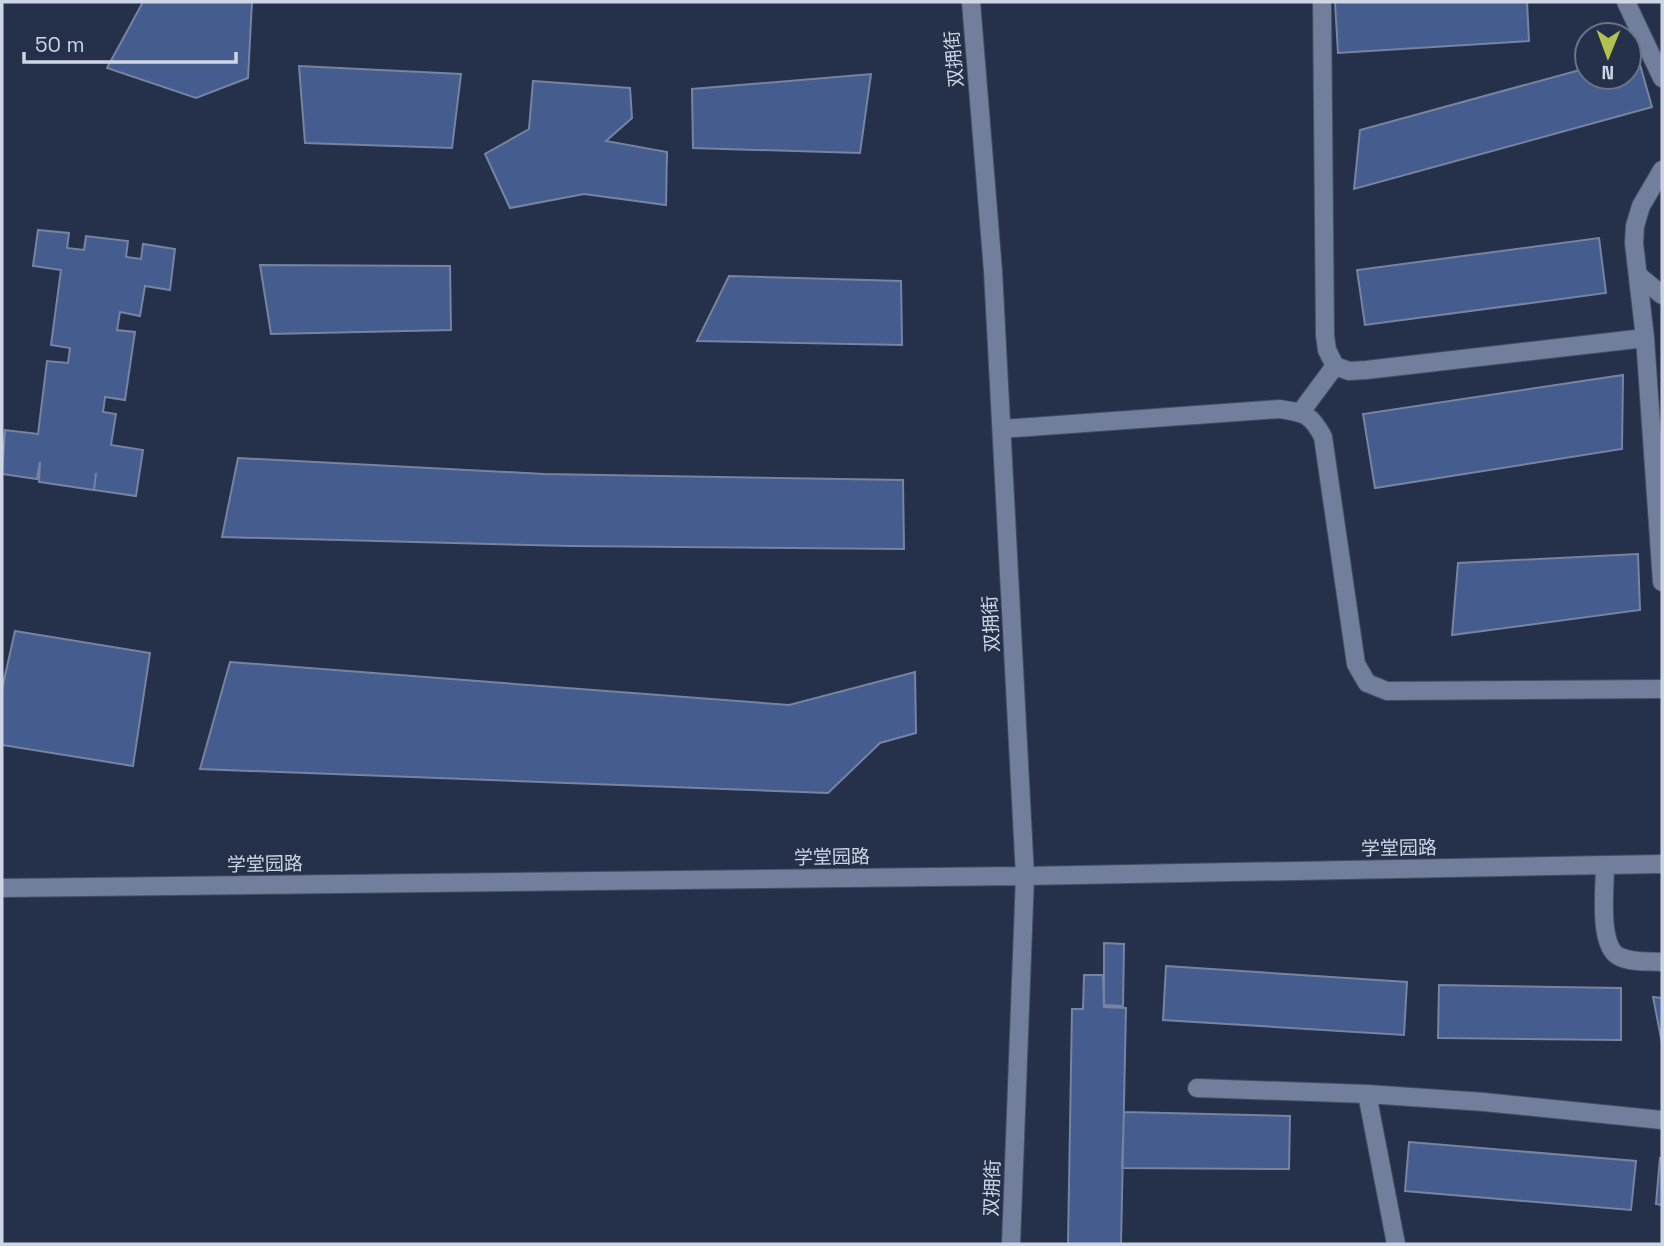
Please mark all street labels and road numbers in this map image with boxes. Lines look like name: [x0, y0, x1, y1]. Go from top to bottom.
street label: 双拥街: [939, 30, 969, 88]
street label: 双拥街: [977, 595, 1005, 653]
street label: 学堂园路: [1361, 835, 1437, 861]
street label: 学堂园路: [794, 844, 870, 870]
street label: 学堂园路: [227, 851, 303, 877]
street label: 双拥街: [979, 1159, 1005, 1217]

